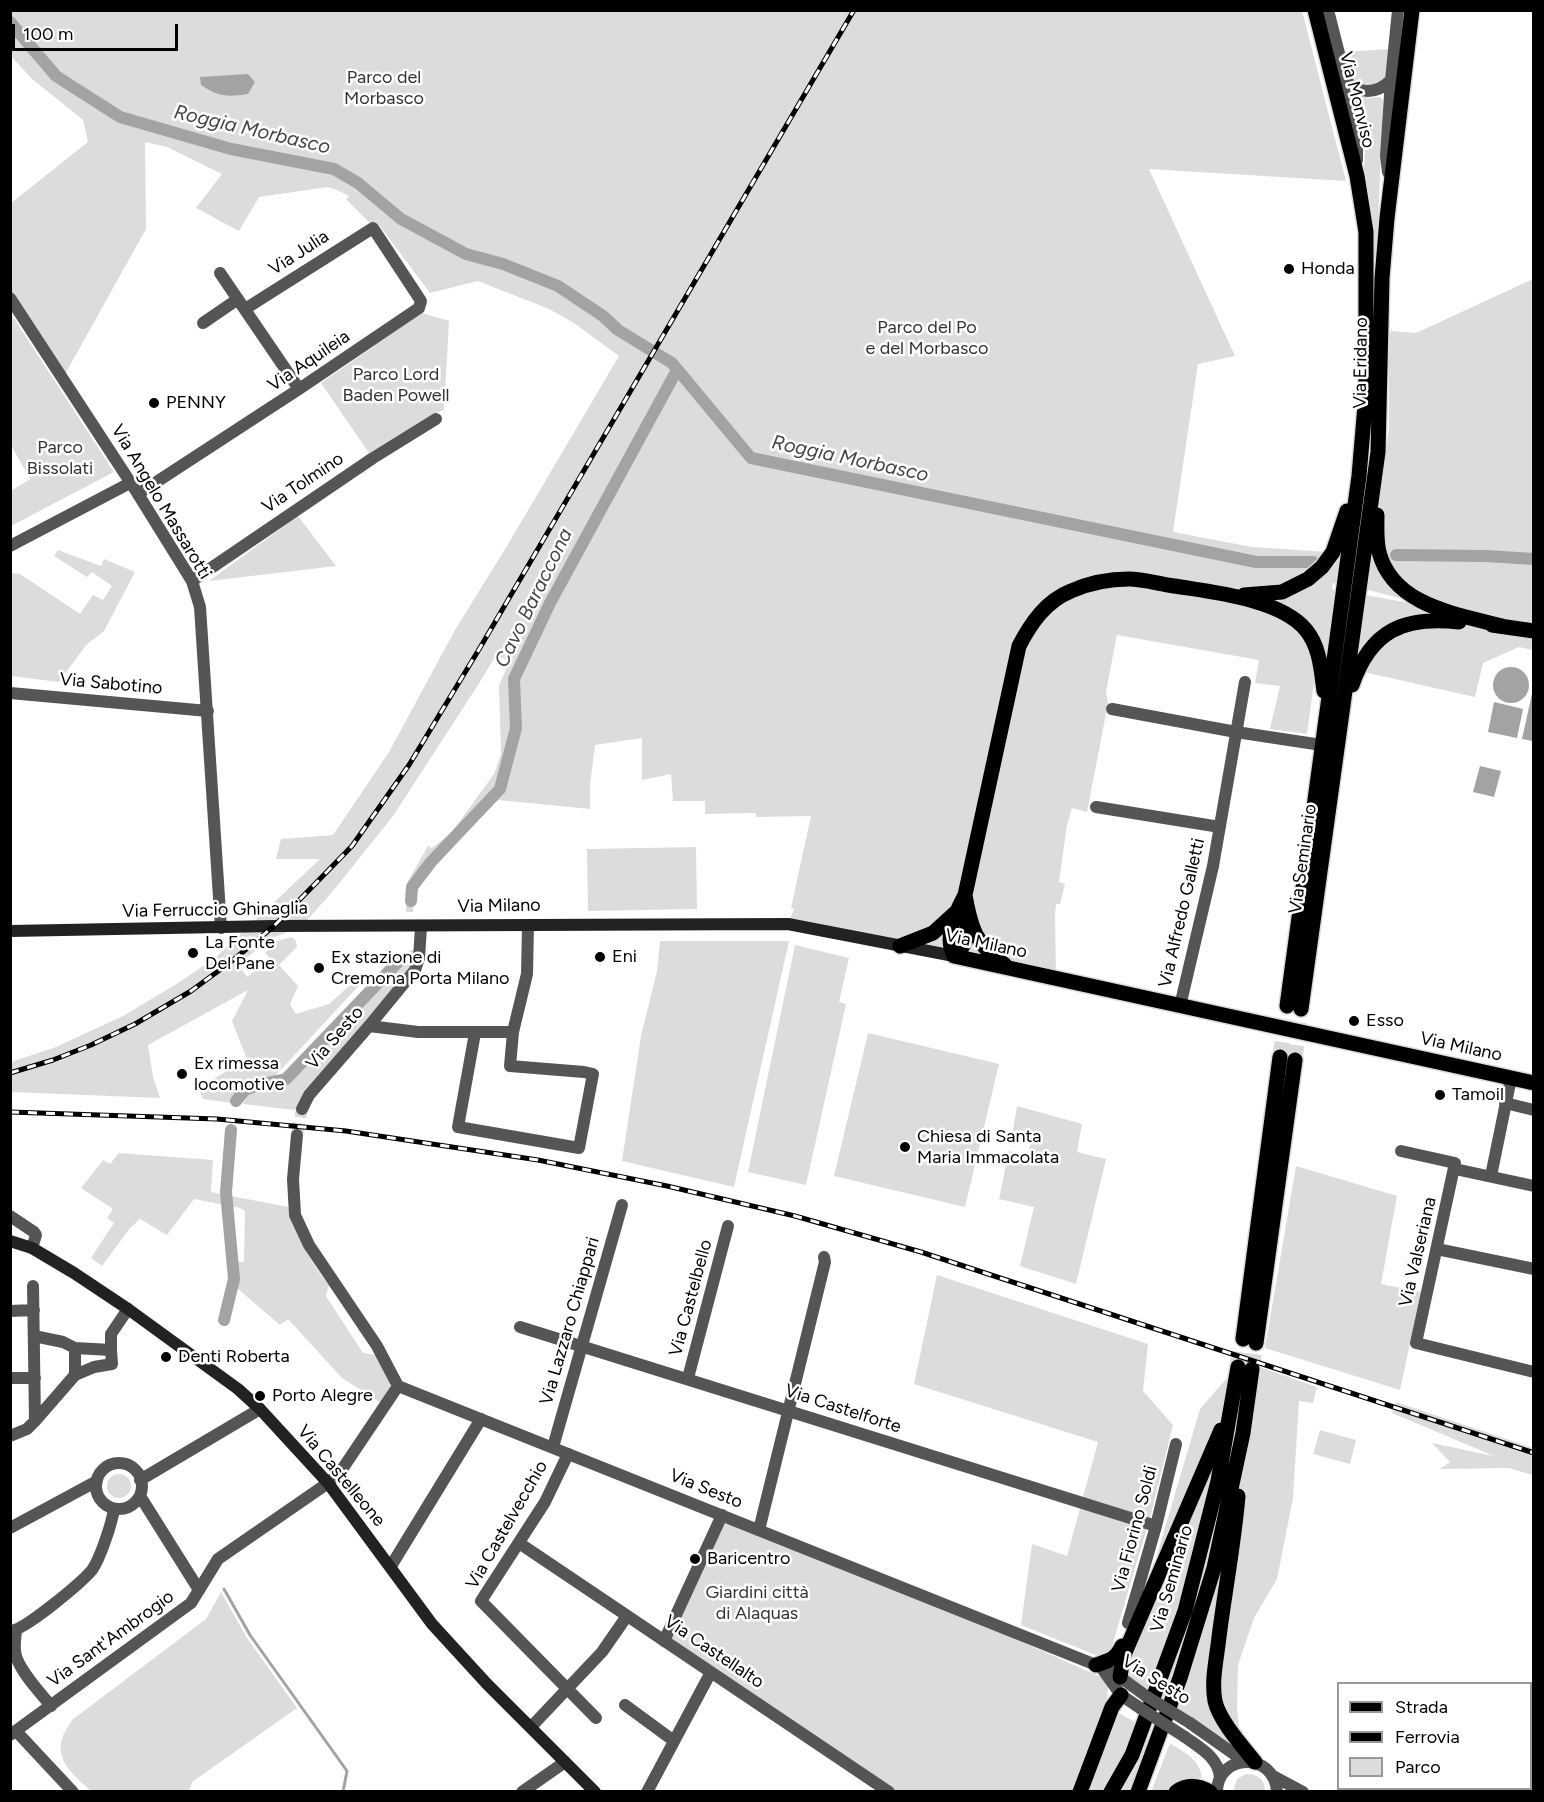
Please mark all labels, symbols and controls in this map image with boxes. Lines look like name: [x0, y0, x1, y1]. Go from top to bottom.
scale bar: [15, 12, 182, 50]
text: 100 m: [23, 23, 73, 45]
street label: Via Monviso: [1335, 50, 1379, 150]
park label: Parco del Morbasco: [344, 67, 424, 110]
water label: Roggia Morbasco: [172, 100, 332, 160]
street label: Via Julia: [265, 226, 333, 280]
place label: Honda: [1301, 258, 1355, 280]
marker: Honda: [1282, 262, 1296, 276]
park label: Parco del Po e del Morbasco: [865, 317, 989, 360]
street label: Via Eridano: [1349, 317, 1373, 409]
street label: Via Aquileia: [264, 326, 354, 396]
park label: Parco Lord Baden Powell: [342, 364, 450, 406]
place label: PENNY: [166, 392, 226, 414]
marker: PENNY: [147, 396, 161, 410]
street label: Via Angelo Massarotti: [106, 421, 216, 583]
water label: Roggia Morbasco: [769, 431, 931, 487]
park label: Parco Bissolati: [27, 437, 93, 480]
street label: Via Tolmino: [258, 448, 348, 518]
water label: Cavo Baraccona: [490, 525, 578, 671]
street label: Via Sabotino: [59, 669, 163, 699]
street label: Via Seminario: [1285, 803, 1321, 915]
street label: Via Alfredo Galletti: [1154, 836, 1210, 990]
street label: Via Milano: [457, 894, 541, 918]
street label: Via Ferruccio Ghinaglia: [122, 898, 308, 922]
street label: Via Milano: [943, 925, 1029, 963]
place label: La Fonte Del Pane: [205, 932, 275, 974]
marker: La Fonte Del Pane: [186, 946, 200, 960]
place label: Eni: [612, 946, 637, 968]
place label: Ex stazione di Cremona Porta Milano: [331, 947, 509, 990]
marker: Eni: [593, 950, 607, 964]
marker: Ex stazione di Cremona Porta Milano: [312, 961, 326, 975]
street label: Via Sesto: [302, 1002, 368, 1074]
place label: Esso: [1366, 1010, 1404, 1032]
marker: Esso: [1347, 1014, 1361, 1028]
street label: Via Milano: [1418, 1028, 1504, 1066]
place label: Ex rimessa locomotive: [194, 1053, 284, 1096]
marker: Ex rimessa locomotive: [175, 1067, 189, 1081]
place label: Tamoil: [1452, 1084, 1504, 1106]
marker: Tamoil: [1433, 1088, 1447, 1102]
place label: Chiesa di Santa Maria Immacolata: [917, 1126, 1059, 1168]
marker: Chiesa di Santa Maria Immacolata: [898, 1140, 912, 1154]
street label: Via Valseriana: [1395, 1195, 1441, 1309]
street label: Via Lazzaro Chiappari: [536, 1235, 604, 1407]
street label: Via Castelbello: [665, 1237, 717, 1359]
place label: Denti Roberta: [178, 1346, 290, 1368]
marker: Denti Roberta: [159, 1350, 173, 1364]
street label: Via Castelforte: [782, 1380, 904, 1438]
place label: Porto Alegre: [272, 1385, 373, 1407]
marker: Porto Alegre: [253, 1389, 267, 1403]
street label: Via Castelleone: [292, 1421, 390, 1531]
street label: Via Castelvecchio: [462, 1457, 552, 1593]
street label: Via Fiorino Soldi: [1108, 1463, 1162, 1595]
street label: Via Sesto: [666, 1465, 746, 1513]
street label: Via Seminario: [1146, 1523, 1198, 1635]
place label: Baricentro: [707, 1548, 790, 1570]
marker: Baricentro: [688, 1552, 702, 1566]
park label: Giardini città di Alaquas: [705, 1582, 809, 1624]
street label: Via Sant'Ambrogio: [44, 1586, 178, 1692]
street label: Via Castellalto: [660, 1611, 768, 1693]
street label: Via Sesto: [1118, 1651, 1194, 1709]
legend: [1337, 1682, 1532, 1790]
text: Strada: [1395, 1696, 1448, 1718]
text: Ferrovia: [1395, 1726, 1460, 1748]
text: Parco: [1395, 1756, 1441, 1778]

